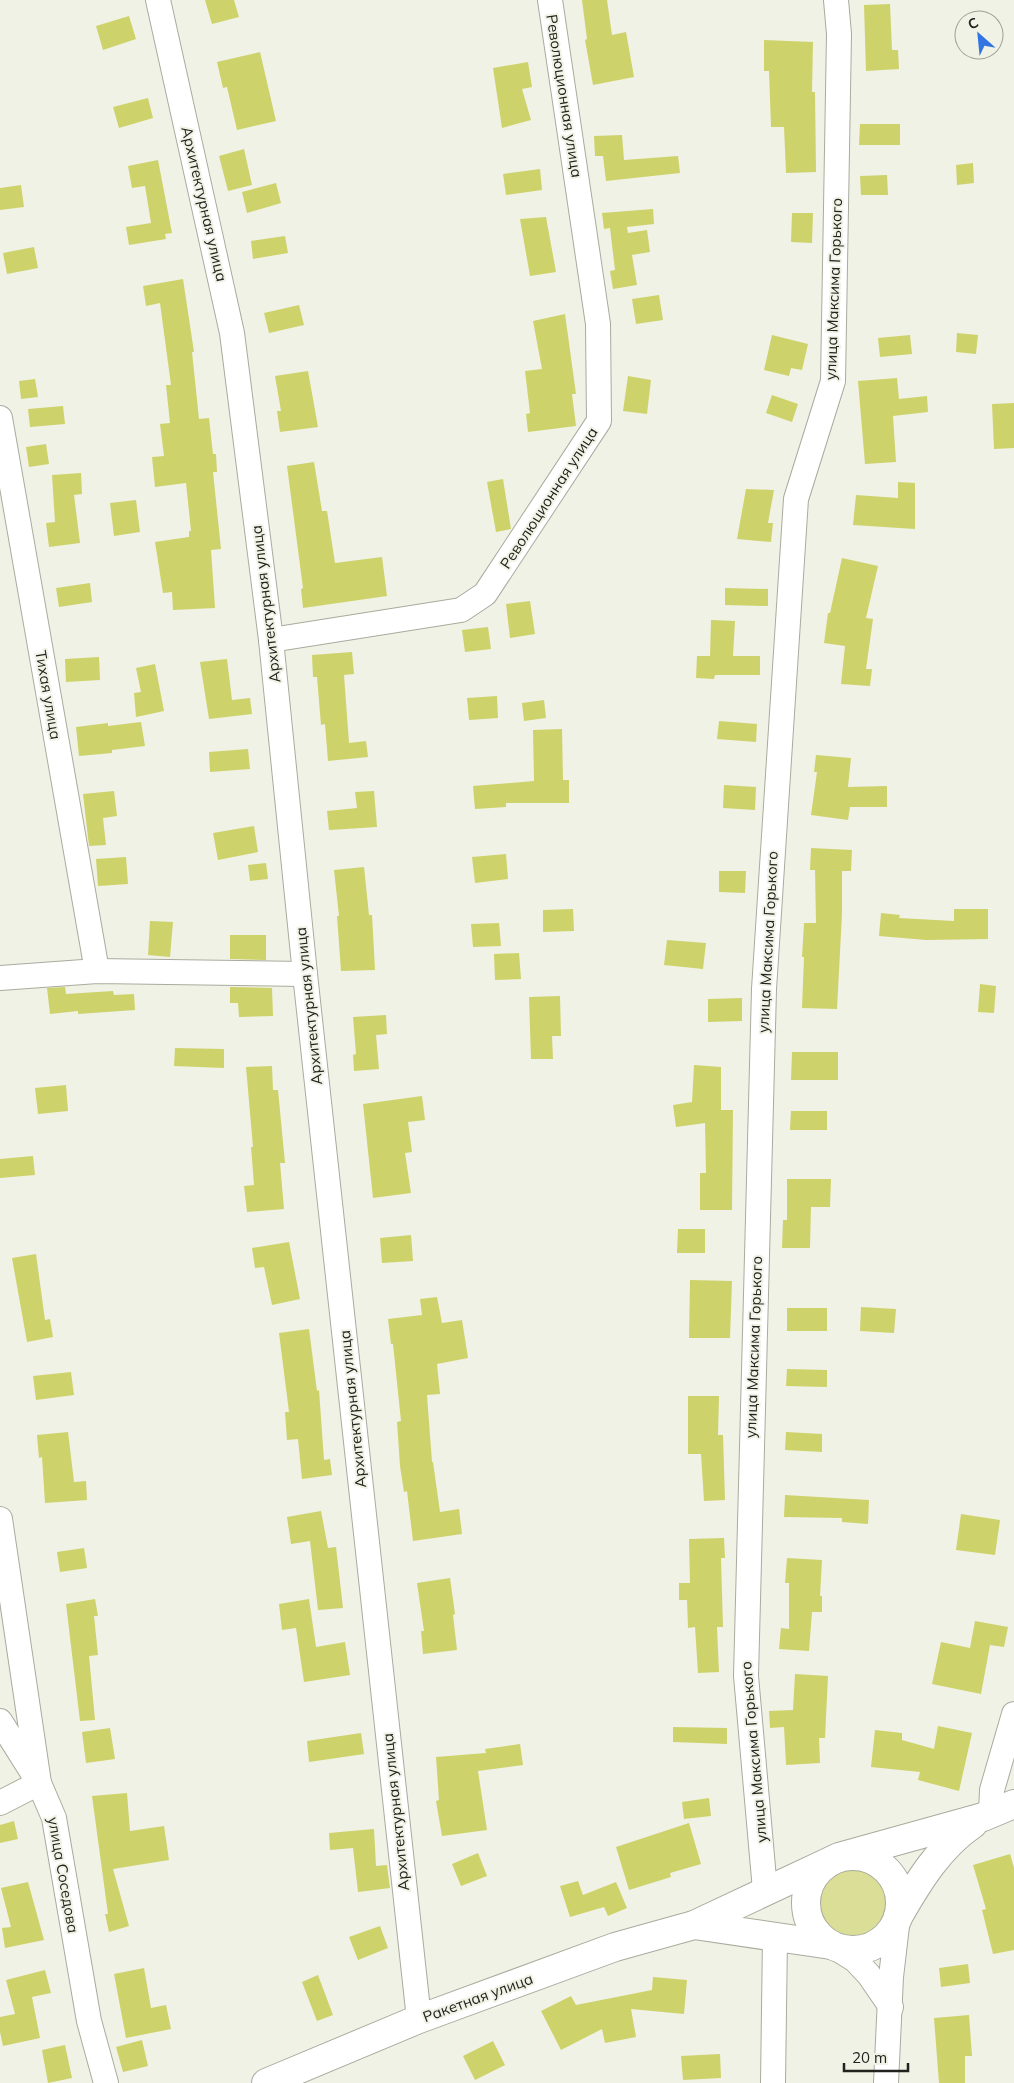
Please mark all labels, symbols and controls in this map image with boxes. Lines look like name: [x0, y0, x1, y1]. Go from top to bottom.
north arrow: [954, 10, 1004, 60]
street label: Революционная улица: [542, 13, 587, 179]
text: С: [965, 13, 981, 34]
street label: Архитектурная улица: [177, 125, 232, 283]
street label: улица Максима Горького: [821, 198, 846, 380]
street label: Революционная улица: [496, 423, 602, 572]
street label: Архитектурная улица: [246, 524, 285, 684]
street label: Тихая улица: [31, 649, 66, 741]
street label: улица Максима Горького: [753, 850, 782, 1033]
street label: Архитектурная улица: [291, 926, 326, 1086]
street label: улица Максима Горького: [741, 1256, 766, 1438]
street label: Архитектурная улица: [335, 1329, 370, 1489]
street label: улица Максима Горького: [736, 1660, 771, 1844]
street label: Архитектурная улица: [378, 1732, 413, 1892]
street label: улица Соседова: [44, 1815, 83, 1935]
street label: Ракетная улица: [420, 1969, 536, 2026]
scale bar: [844, 2040, 908, 2072]
text: 20 m: [852, 2048, 887, 2067]

